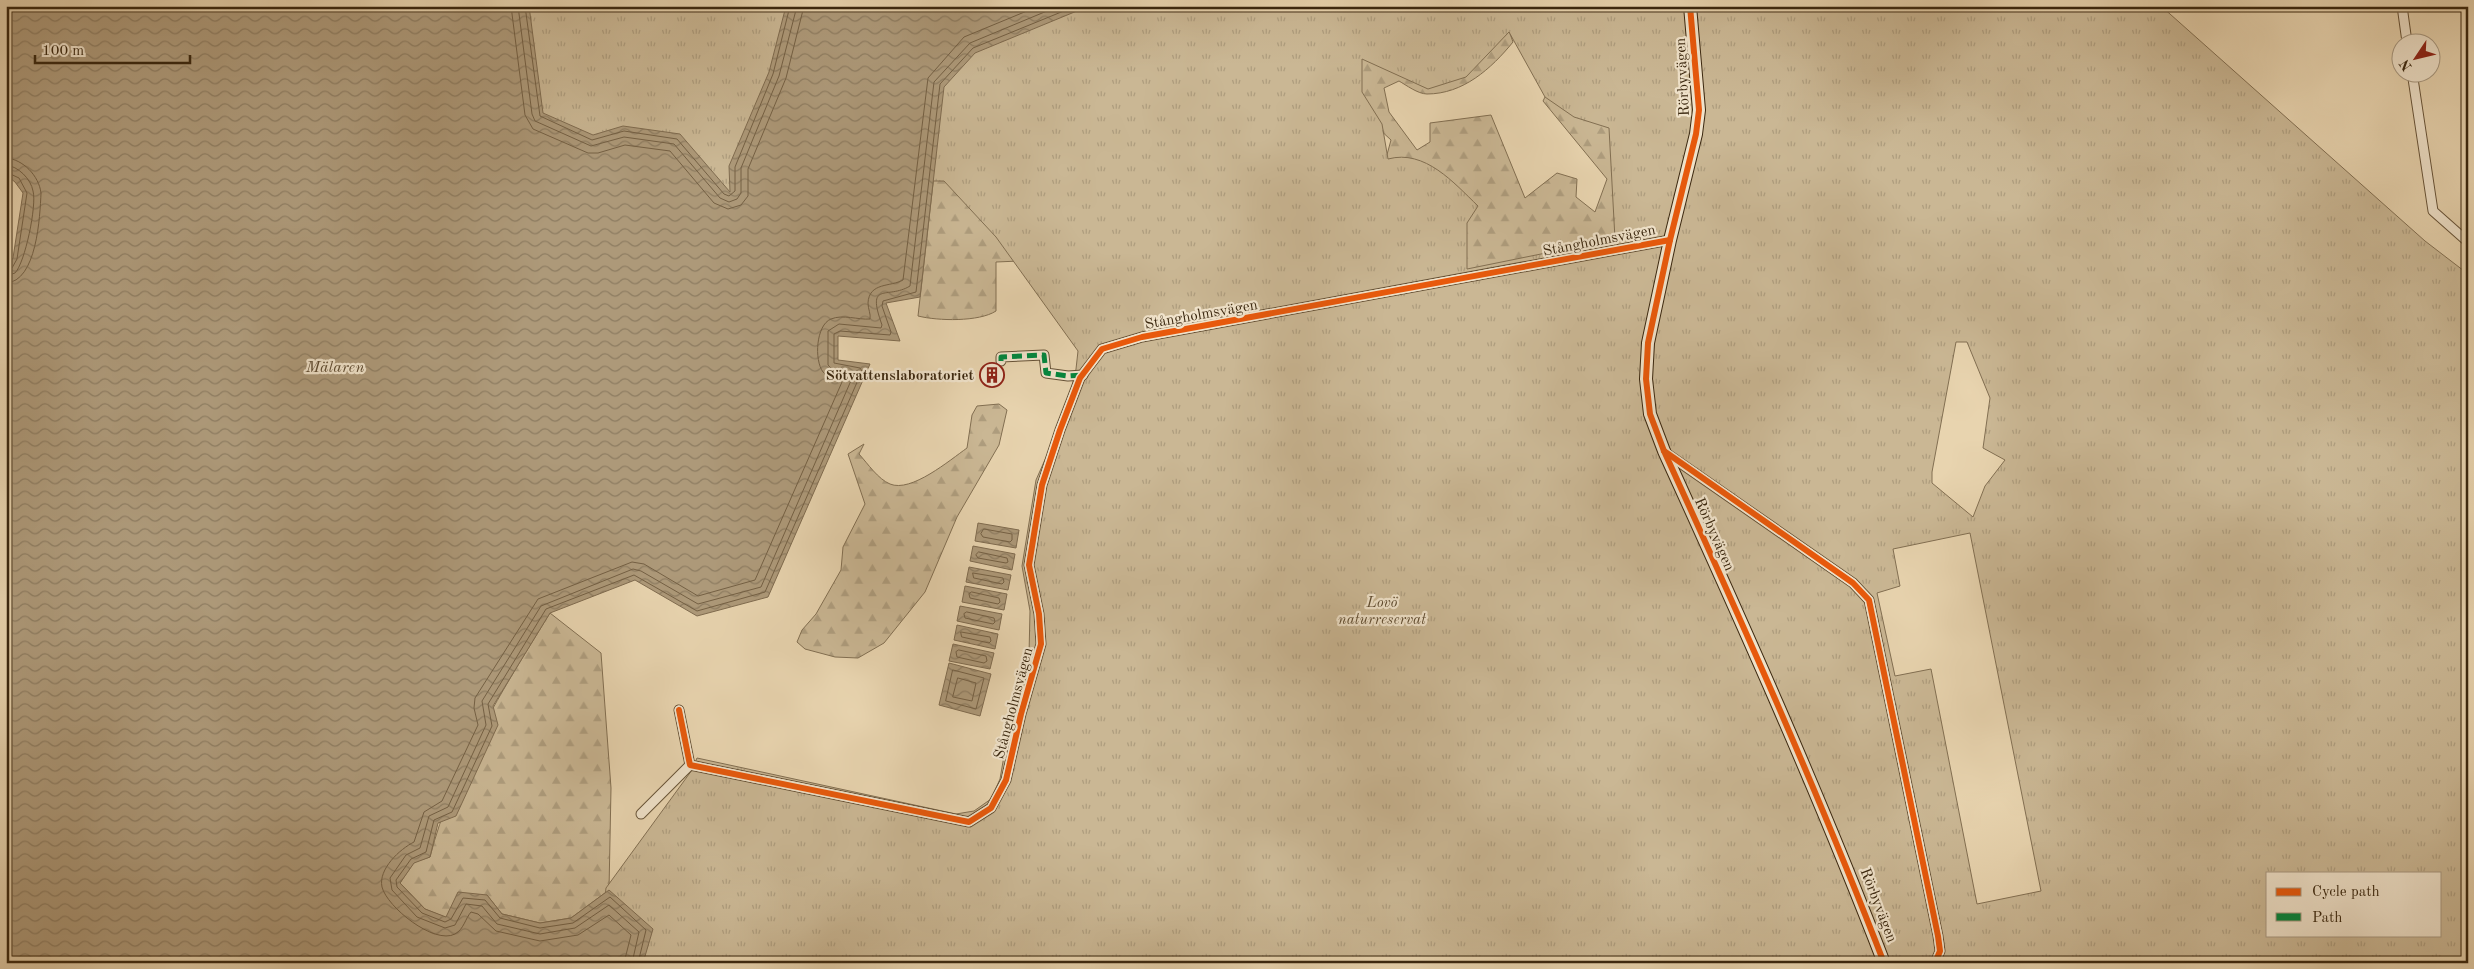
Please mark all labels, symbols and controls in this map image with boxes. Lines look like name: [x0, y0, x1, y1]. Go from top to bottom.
scale bar: [35, 32, 190, 64]
north arrow: [2392, 32, 2442, 82]
street label: Rörbyvägen: [1674, 37, 1693, 116]
text: 100 m: [42, 44, 84, 59]
text: N: [2397, 56, 2415, 73]
street label: Stångholmsvägen: [1542, 223, 1657, 260]
street label: Stångholmsvägen: [1143, 298, 1259, 333]
water label: Mälaren: [305, 360, 364, 376]
building icon: Sötvattenslaboratoriet: [979, 362, 1005, 388]
place label: Sötvattenslaboratoriet: [826, 369, 975, 384]
street label: Rörbyvägen: [1691, 496, 1736, 573]
park label: Lovö naturreservat: [1338, 596, 1426, 628]
street label: Stångholmsvägen: [992, 646, 1037, 761]
street label: Rörbyvägen: [1857, 866, 1899, 945]
legend: [2266, 872, 2442, 936]
text: Cycle path: [2312, 885, 2380, 900]
text: Path: [2312, 911, 2342, 926]

